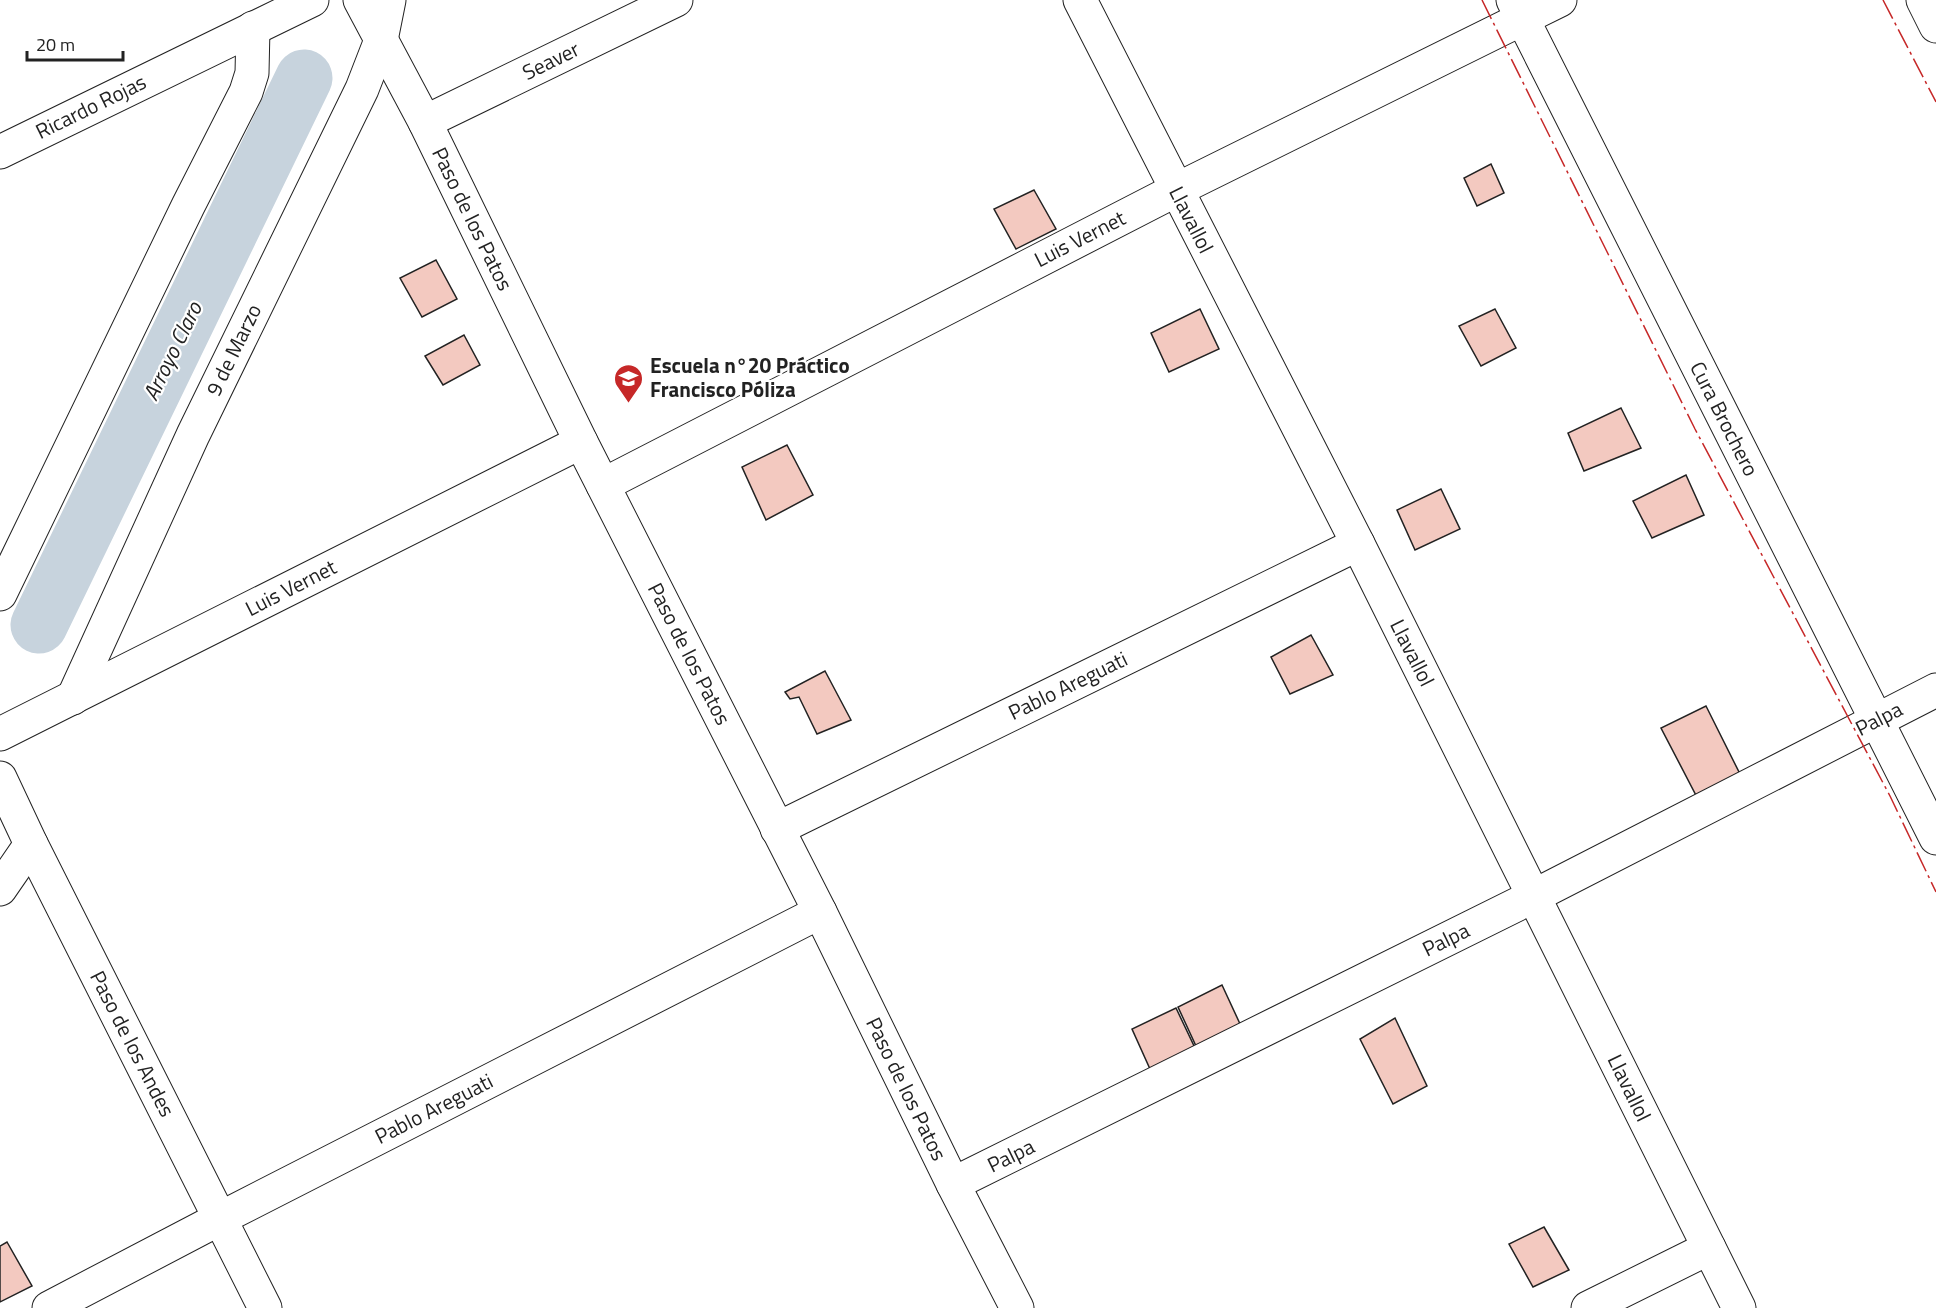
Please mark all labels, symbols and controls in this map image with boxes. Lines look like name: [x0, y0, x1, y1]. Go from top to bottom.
scale bar: [27, 24, 123, 62]
text: 20 m: [36, 31, 75, 58]
street label: Seaver: [516, 33, 585, 88]
street label: Ricardo Rojas: [30, 65, 151, 147]
street label: Paso de los Patos: [424, 141, 521, 296]
street label: Llavallol: [1161, 180, 1222, 259]
street label: Luis Vernet: [1028, 201, 1131, 275]
water label: Arroyo Claro: [133, 295, 211, 406]
street label: 9 de Marzo: [197, 298, 269, 401]
place label: Escuela n°20 Práctico Francisco Póliza: [650, 349, 850, 405]
street label: Cura Brochero: [1682, 356, 1768, 482]
school or university icon: Escuela n°20 Práctico Francisco Póliza: [613, 362, 645, 404]
street label: Luis Vernet: [239, 550, 342, 624]
street label: Paso de los Patos: [640, 577, 740, 730]
street label: Llavallol: [1382, 613, 1443, 692]
street label: Pablo Areguati: [1003, 642, 1133, 728]
street label: Palpa: [1849, 692, 1908, 744]
street label: Palpa: [1416, 914, 1475, 964]
street label: Paso de los Andes: [82, 965, 184, 1122]
street label: Paso de los Patos: [858, 1011, 955, 1166]
street label: Llavallol: [1600, 1048, 1660, 1127]
street label: Pablo Areguati: [369, 1065, 498, 1152]
street label: Palpa: [981, 1130, 1040, 1180]

